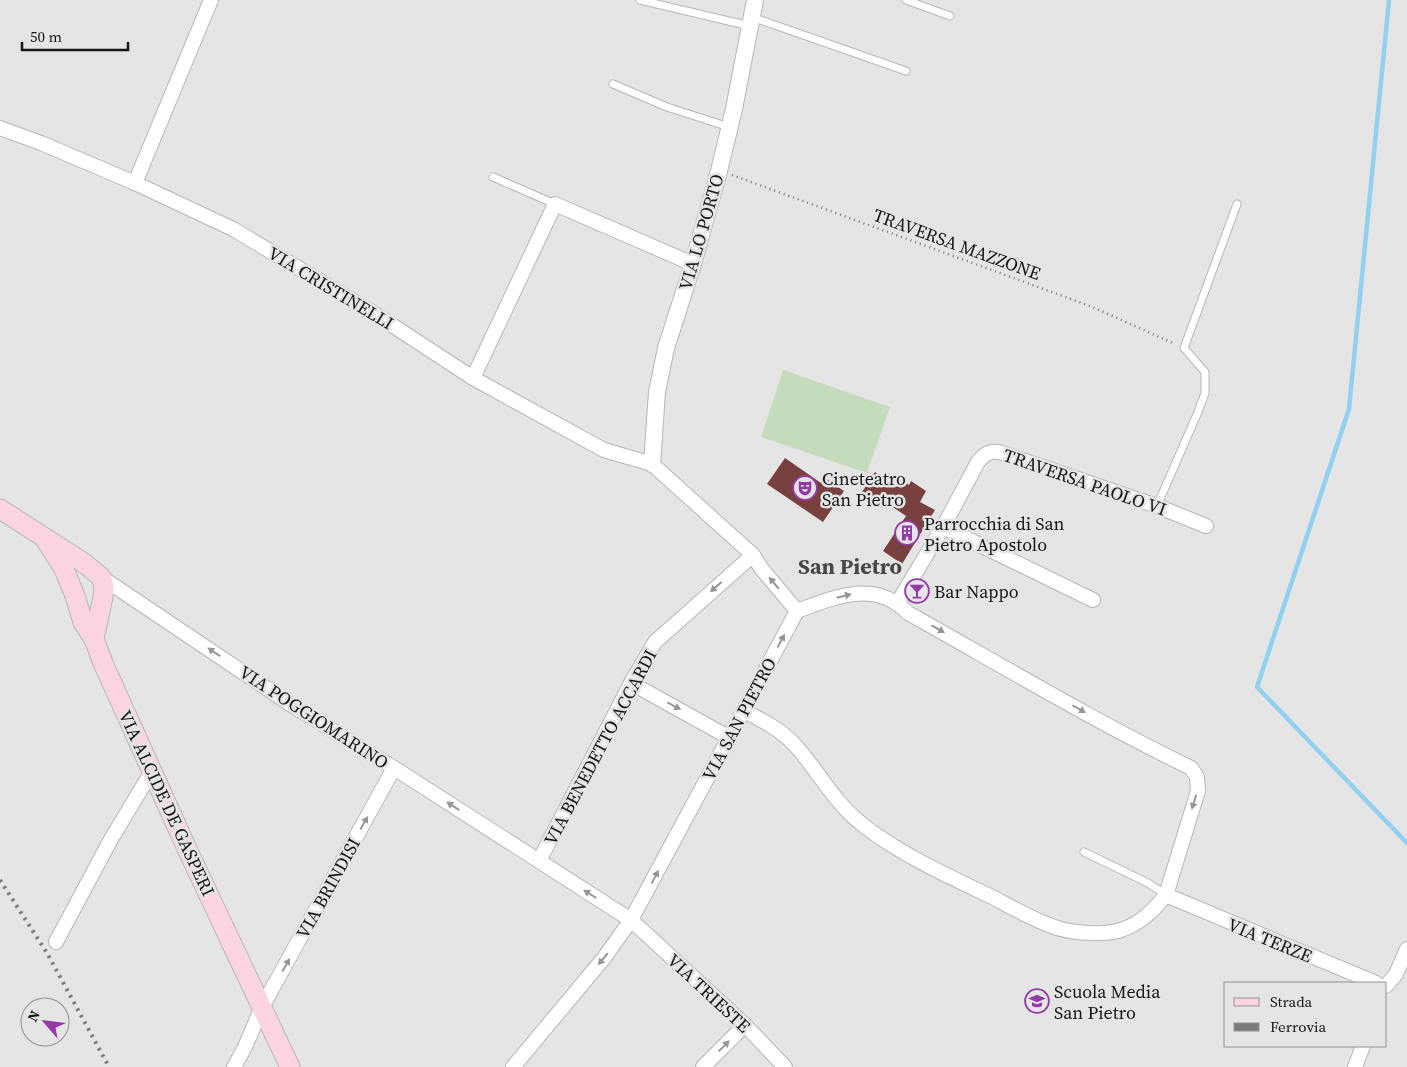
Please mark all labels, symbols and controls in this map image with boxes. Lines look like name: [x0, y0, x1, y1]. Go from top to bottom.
scale bar: [22, 20, 129, 52]
text: 50 m: [30, 26, 62, 47]
street label: VIA LO PORTO: [672, 171, 730, 293]
street label: TRAVERSA MAZZONE: [870, 202, 1044, 286]
street label: VIA CRISTINELLI: [263, 241, 399, 335]
street label: TRAVERSA PAOLO VI: [1000, 442, 1170, 522]
place label: Cineteatro San Pietro: [822, 466, 906, 512]
theatre icon: Cineteatro San Pietro: [792, 475, 818, 501]
place label: Parrocchia di San Pietro Apostolo: [924, 511, 1065, 557]
building icon: Parrocchia di San Pietro Apostolo: [894, 520, 920, 546]
district label: San Pietro: [798, 551, 902, 581]
one-way arrow: [768, 578, 780, 590]
bar icon: Bar Nappo: [904, 578, 930, 604]
place label: Bar Nappo: [934, 579, 1019, 604]
one-way arrow: [710, 581, 723, 592]
one-way arrow: [836, 592, 851, 600]
one-way arrow: [931, 625, 944, 634]
one-way arrow: [777, 634, 785, 648]
street label: VIA BENEDETTO ACCARDI: [538, 645, 662, 849]
one-way arrow: [207, 647, 221, 657]
street label: VIA SAN PIETRO: [696, 653, 782, 785]
street label: VIA POGGIOMARINO: [234, 659, 394, 775]
one-way arrow: [666, 702, 681, 710]
one-way arrow: [1072, 705, 1087, 713]
street label: VIA ALCIDE DE GASPERI: [113, 706, 221, 900]
one-way arrow: [1190, 794, 1198, 809]
one-way arrow: [447, 801, 460, 811]
one-way arrow: [360, 816, 369, 829]
street label: VIA BRINDISI: [290, 833, 366, 943]
one-way arrow: [650, 870, 659, 884]
one-way arrow: [584, 889, 597, 899]
street label: VIA TERZE: [1224, 912, 1316, 968]
street label: VIA TRIESTE: [662, 948, 756, 1038]
one-way arrow: [597, 952, 608, 965]
one-way arrow: [281, 958, 290, 971]
place label: Scuola Media San Pietro: [1054, 979, 1161, 1025]
legend: [1224, 982, 1387, 1047]
school or university icon: Scuola Media San Pietro: [1024, 988, 1050, 1014]
text: Strada: [1270, 991, 1313, 1012]
north arrow: [20, 997, 70, 1047]
text: N: [22, 1007, 45, 1025]
text: Ferrovia: [1270, 1016, 1327, 1037]
one-way arrow: [718, 1040, 730, 1052]

